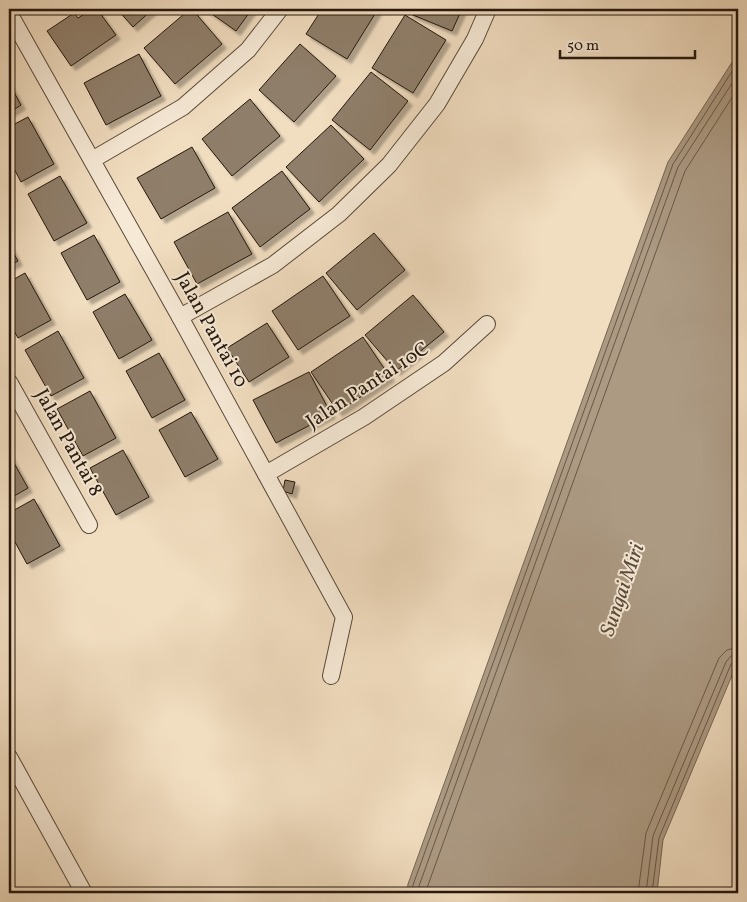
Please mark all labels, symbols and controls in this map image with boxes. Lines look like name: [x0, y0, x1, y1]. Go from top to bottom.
scale bar: [560, 28, 694, 60]
text: 50 m: [567, 36, 599, 57]
street label: Jalan Pantai 10: [168, 267, 254, 393]
street label: Jalan Pantai 10C: [301, 336, 435, 436]
street label: Jalan Pantai 8: [27, 384, 109, 502]
water label: Sungai Miri: [594, 539, 653, 640]

